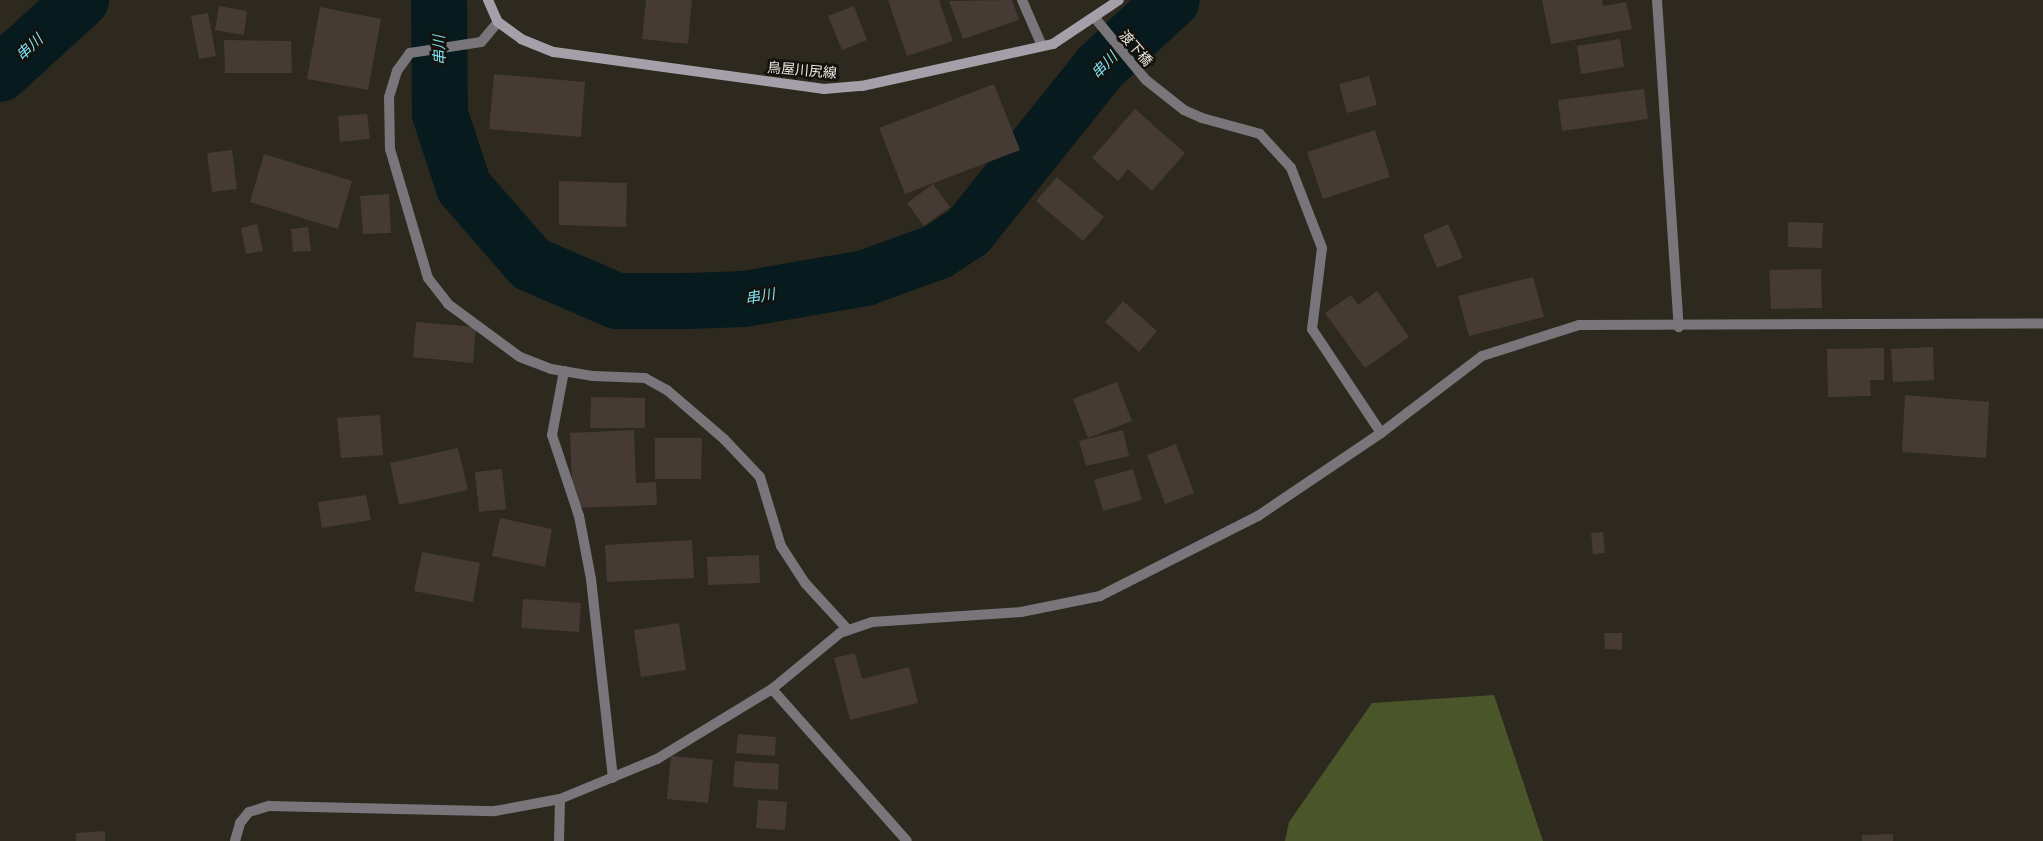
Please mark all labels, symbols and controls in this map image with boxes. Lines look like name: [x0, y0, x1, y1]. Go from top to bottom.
street label: 渡下橋: [1116, 27, 1156, 69]
water label: 串川: [12, 30, 46, 64]
water label: 串川: [430, 35, 448, 65]
water label: 串川: [1087, 48, 1121, 82]
street label: 鳥屋川尻線: [766, 59, 838, 81]
water label: 串川: [744, 285, 776, 307]

